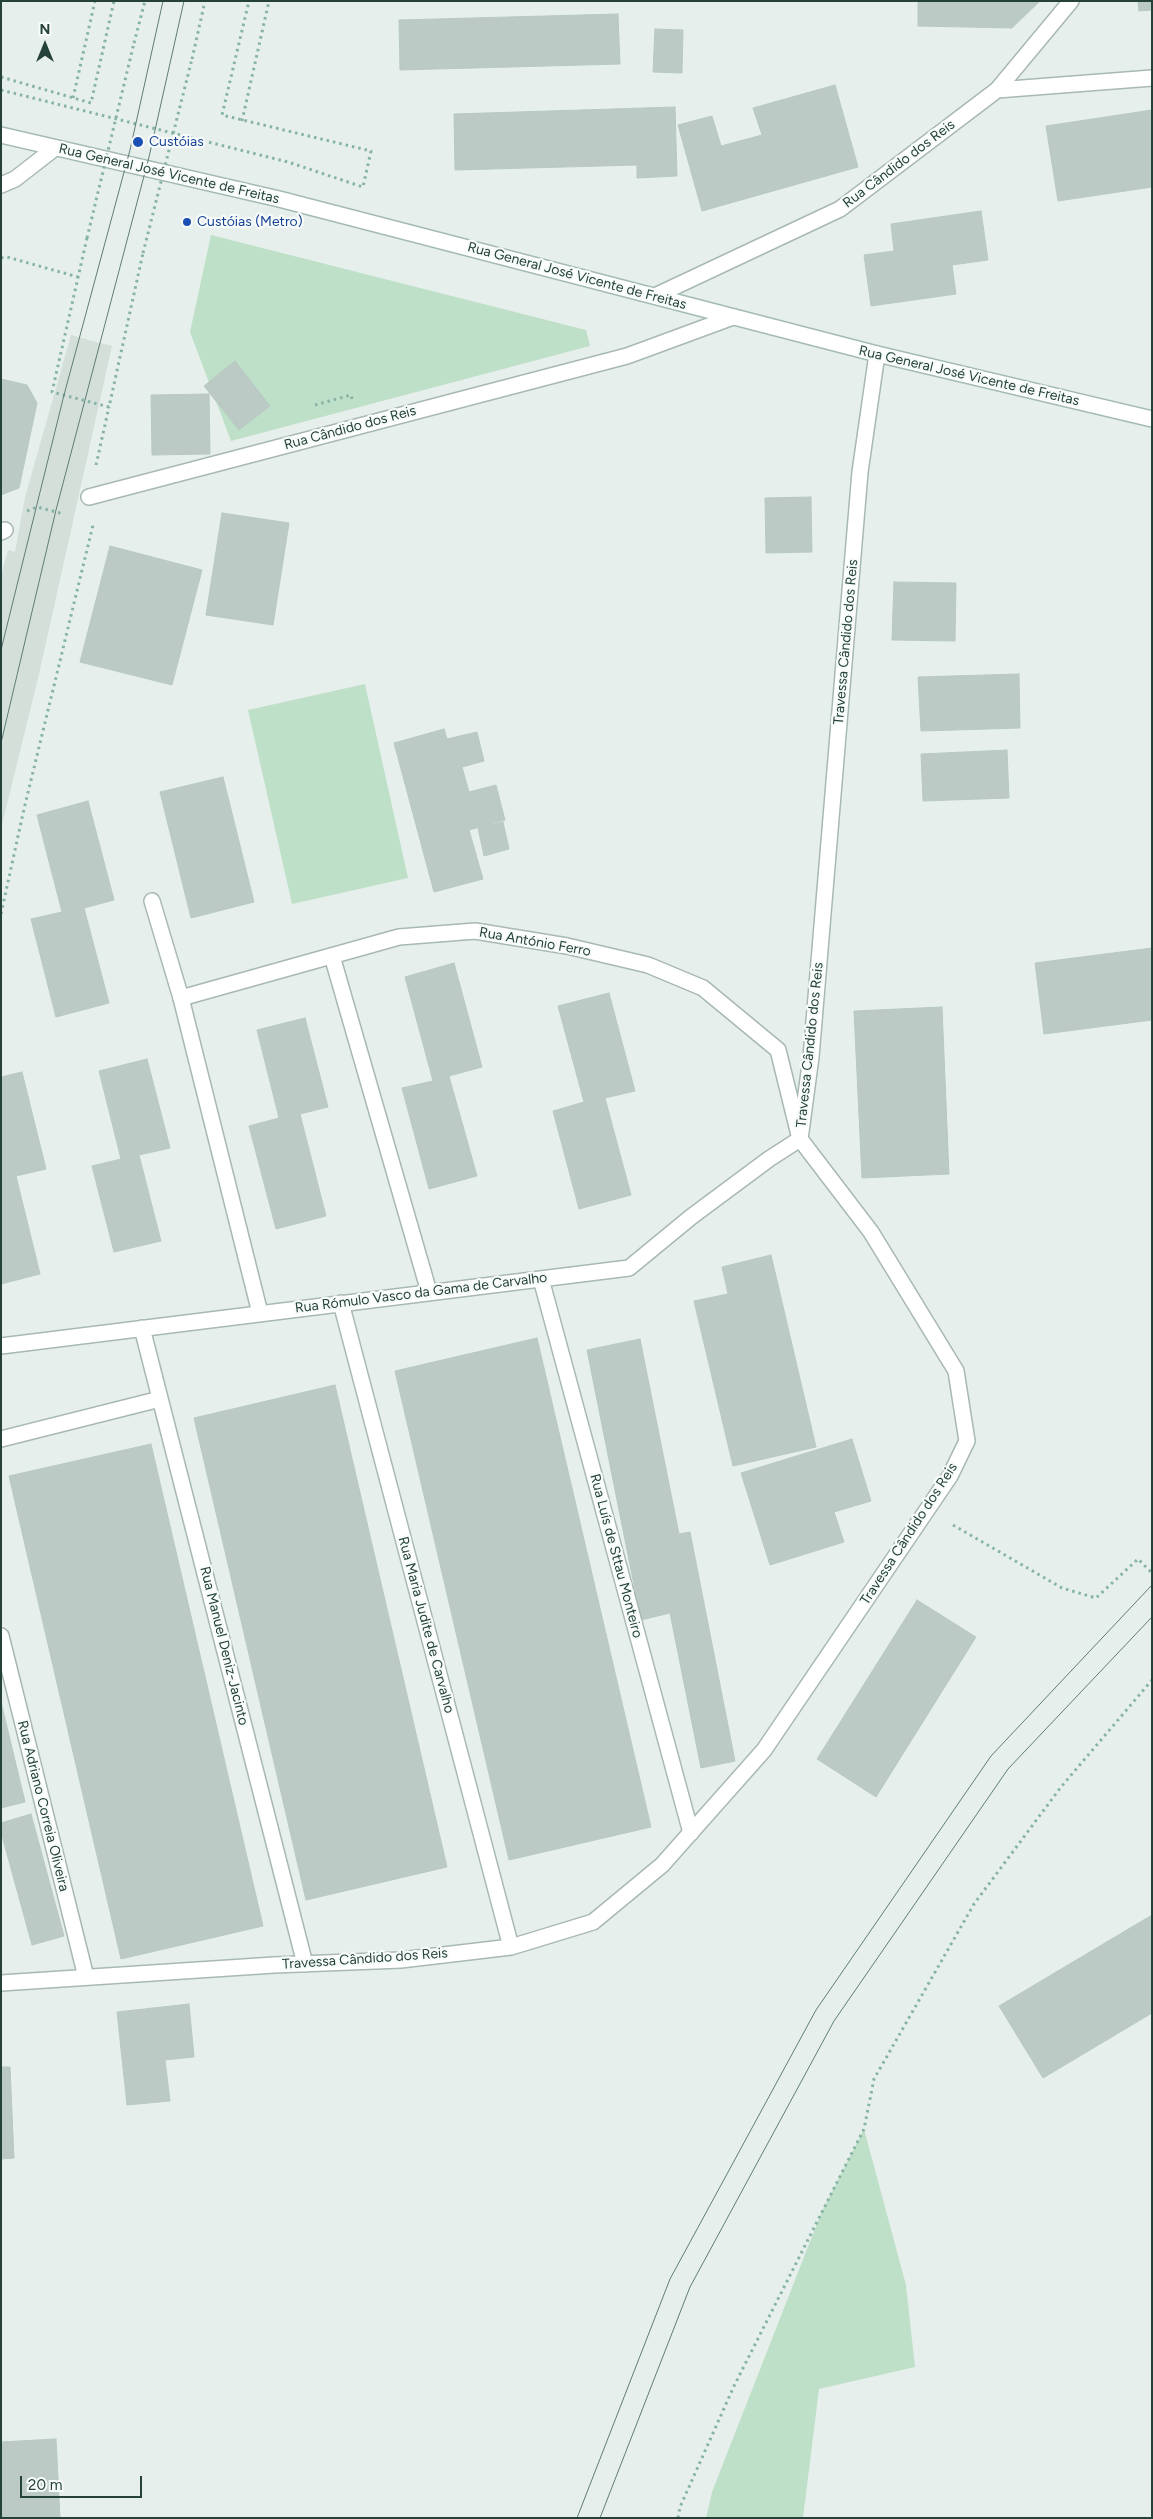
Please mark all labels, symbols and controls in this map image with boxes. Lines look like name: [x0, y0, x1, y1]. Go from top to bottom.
north arrow: [20, 20, 70, 70]
text: N: [40, 21, 50, 38]
street label: Rua Cândido dos Reis: [840, 116, 958, 212]
place label: Custóias: [149, 134, 204, 150]
marker: Custóias: [131, 135, 145, 149]
street label: Rua General José Vicente de Freitas: [57, 140, 281, 208]
place label: Custóias (Metro): [197, 214, 303, 230]
marker: Custóias (Metro): [181, 216, 193, 228]
street label: Rua General José Vicente de Freitas: [466, 239, 688, 313]
street label: Rua General José Vicente de Freitas: [857, 342, 1081, 410]
street label: Rua Cândido dos Reis: [282, 402, 418, 454]
street label: Travessa Cândido dos Reis: [830, 559, 862, 725]
street label: Rua António Ferro: [478, 924, 592, 960]
street label: Travessa Cândido dos Reis: [793, 962, 827, 1128]
street label: Rua Rómulo Vasco da Gama de Carvalho: [294, 1269, 548, 1317]
street label: Travessa Cândido dos Reis: [857, 1460, 961, 1608]
street label: Rua Luís de Sttau Monteiro: [586, 1472, 646, 1640]
street label: Rua Maria Judite de Carvalho: [394, 1535, 458, 1715]
street label: Rua Manuel Deniz-Jacinto: [196, 1565, 252, 1727]
street label: Rua Adriano Correia Oliveira: [14, 1719, 72, 1893]
street label: Travessa Cândido dos Reis: [282, 1945, 448, 1973]
scale bar: [22, 2466, 145, 2498]
text: 20 m: [28, 2476, 62, 2494]

